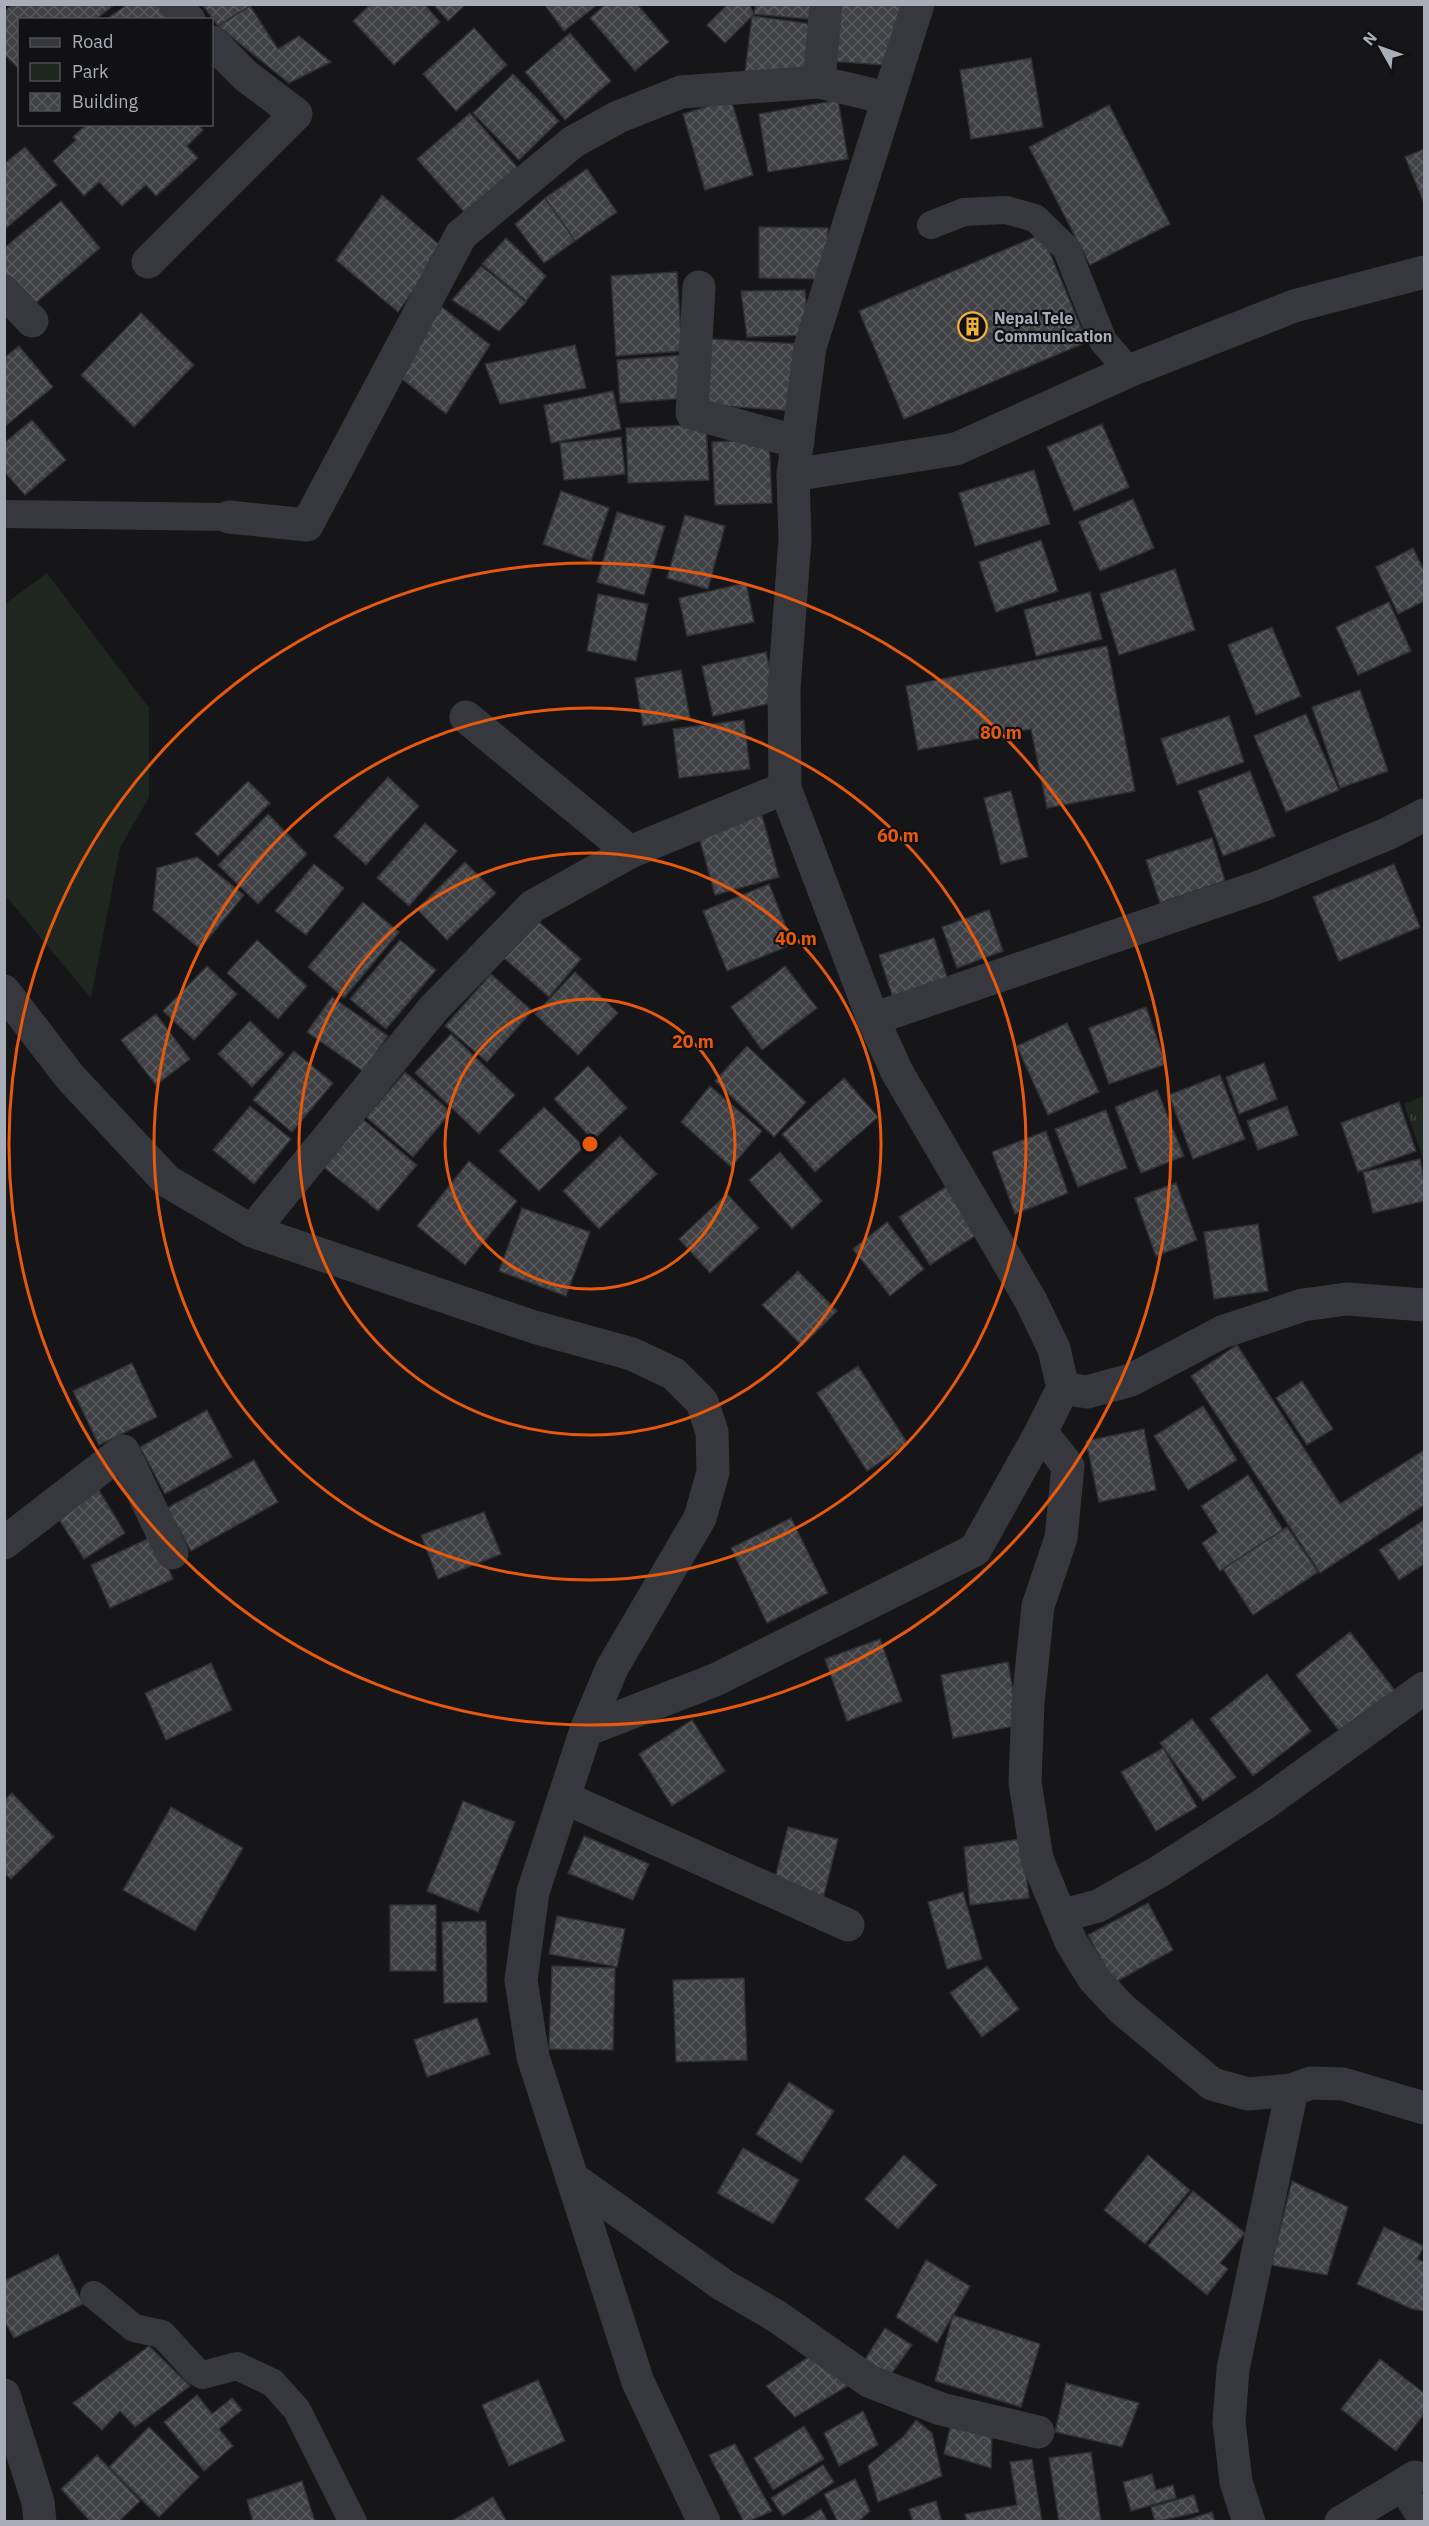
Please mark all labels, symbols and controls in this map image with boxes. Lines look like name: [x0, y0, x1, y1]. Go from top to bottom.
legend: [18, 18, 213, 126]
north arrow: [1351, 18, 1411, 78]
text: N: [1358, 27, 1381, 49]
text: Road: [72, 30, 113, 53]
text: Park: [72, 60, 109, 83]
text: Building: [72, 90, 139, 113]
place label: Nepal Tele Communication: [994, 308, 1112, 346]
building icon: Nepal Tele Communication: [957, 311, 989, 343]
text: 80 m: [980, 721, 1022, 744]
text: 60 m: [877, 824, 919, 847]
text: 40 m: [775, 927, 817, 950]
text: 20 m: [672, 1030, 714, 1053]
centre of rings: [580, 1134, 600, 1154]

